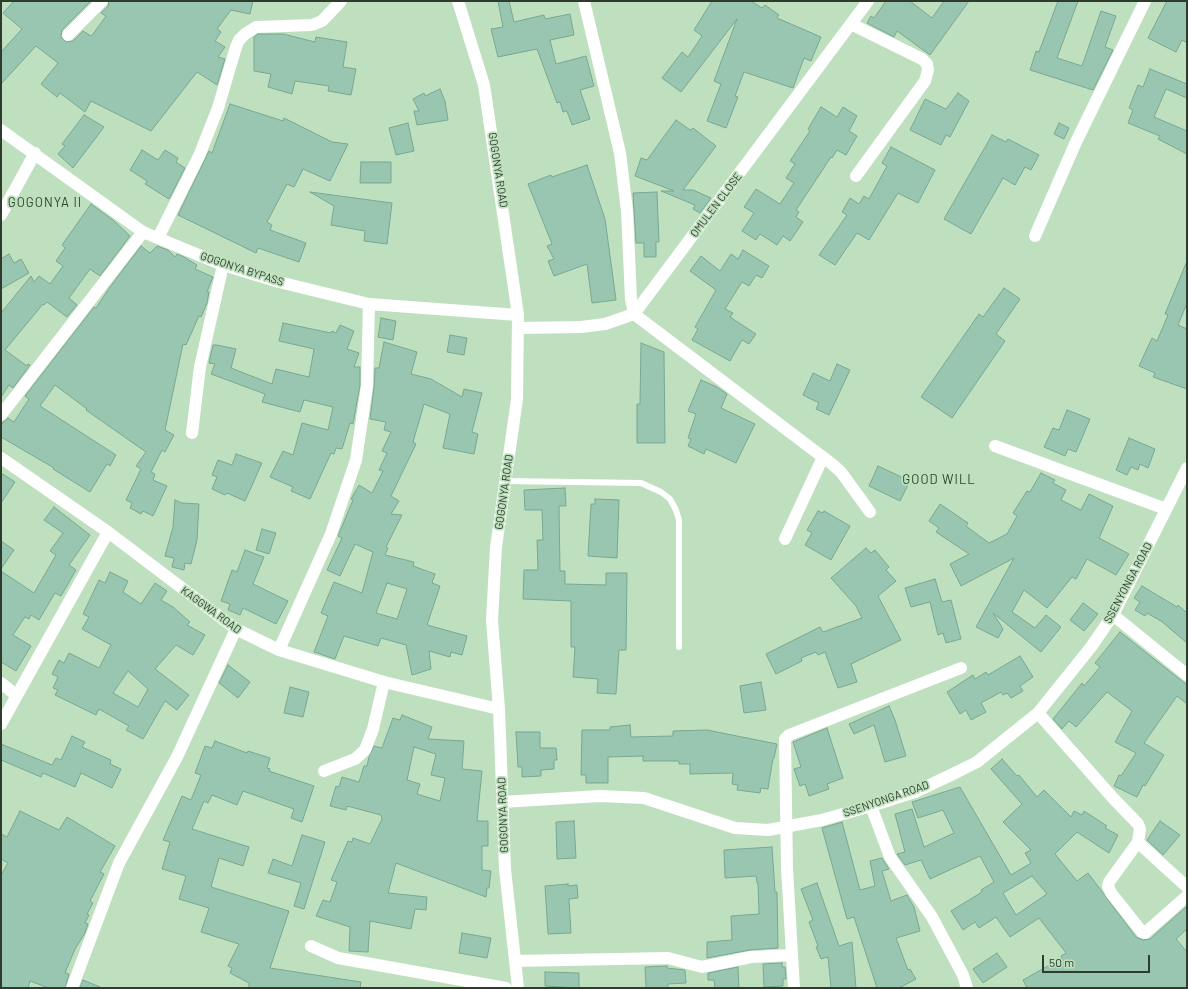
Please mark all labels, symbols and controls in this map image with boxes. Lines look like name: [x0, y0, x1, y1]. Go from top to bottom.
street label: GOGONYA ROAD: [486, 132, 510, 208]
street label: OMULEN CLOSE: [688, 170, 744, 240]
district label: GOGONYA II: [8, 195, 82, 211]
street label: GOGONYA BYPASS: [199, 249, 285, 289]
street label: GOGONYA ROAD: [492, 454, 516, 530]
district label: GOOD WILL: [902, 472, 976, 488]
street label: SSENYONGA ROAD: [1101, 540, 1155, 626]
street label: KAGGWA ROAD: [178, 584, 244, 636]
street label: GOGONYA ROAD: [495, 777, 511, 853]
street label: SSENYONGA ROAD: [841, 778, 931, 820]
scale bar: [1044, 947, 1152, 973]
text: 50 m: [1049, 955, 1074, 969]

